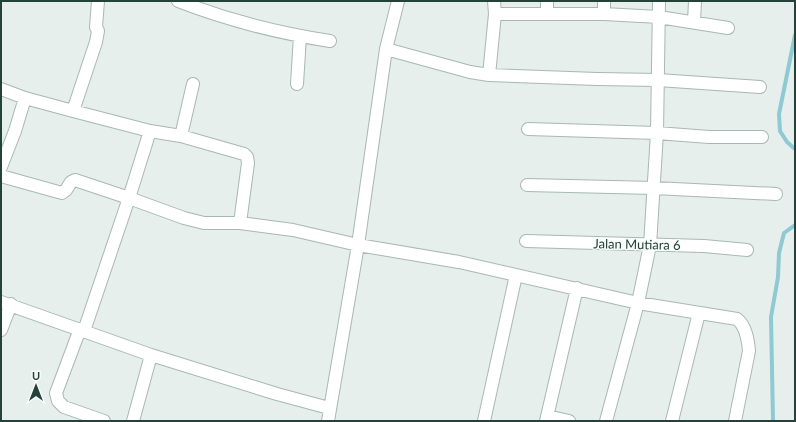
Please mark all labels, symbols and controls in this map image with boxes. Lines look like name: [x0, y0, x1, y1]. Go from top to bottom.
street label: Jalan Mutiara 6: [593, 235, 681, 253]
north arrow: [16, 366, 56, 406]
text: U: [32, 369, 40, 382]

